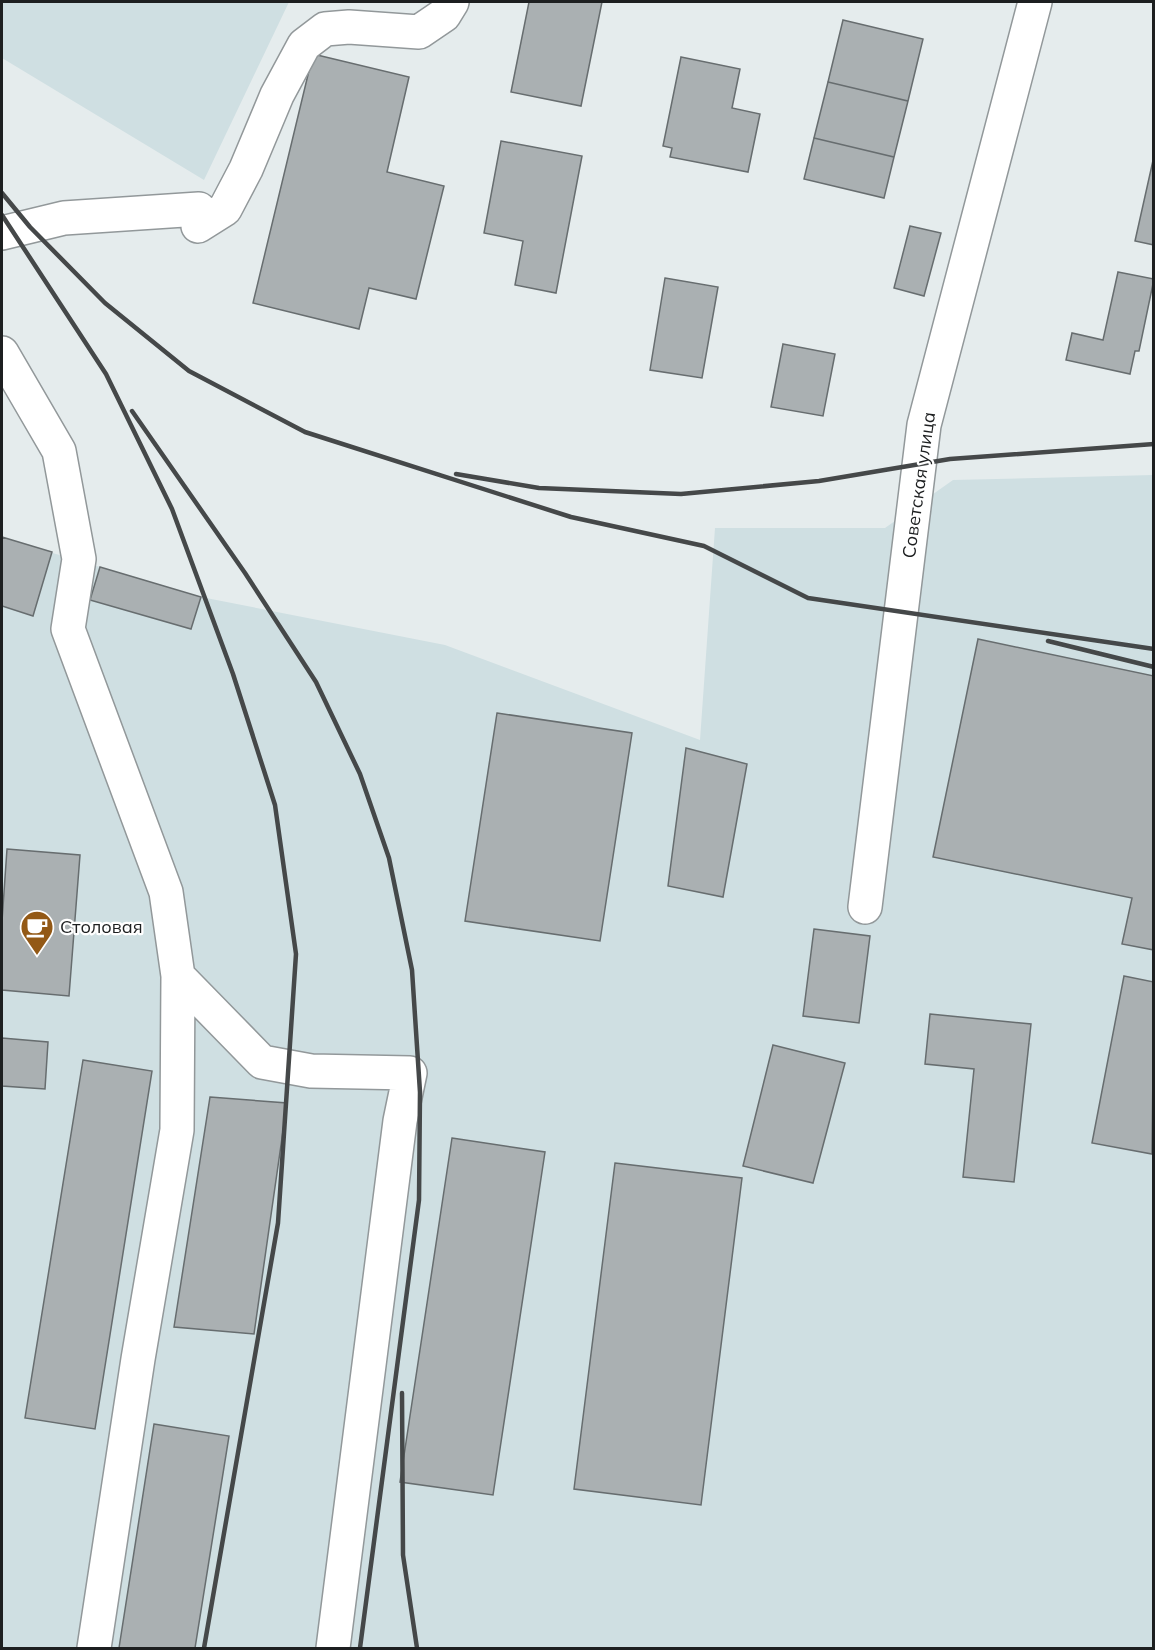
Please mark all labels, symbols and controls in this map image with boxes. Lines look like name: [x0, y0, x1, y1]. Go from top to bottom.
street label: Советская улица: [897, 410, 940, 560]
cafe icon: Столовая: [19, 909, 55, 956]
place label: Столовая: [60, 915, 143, 938]

